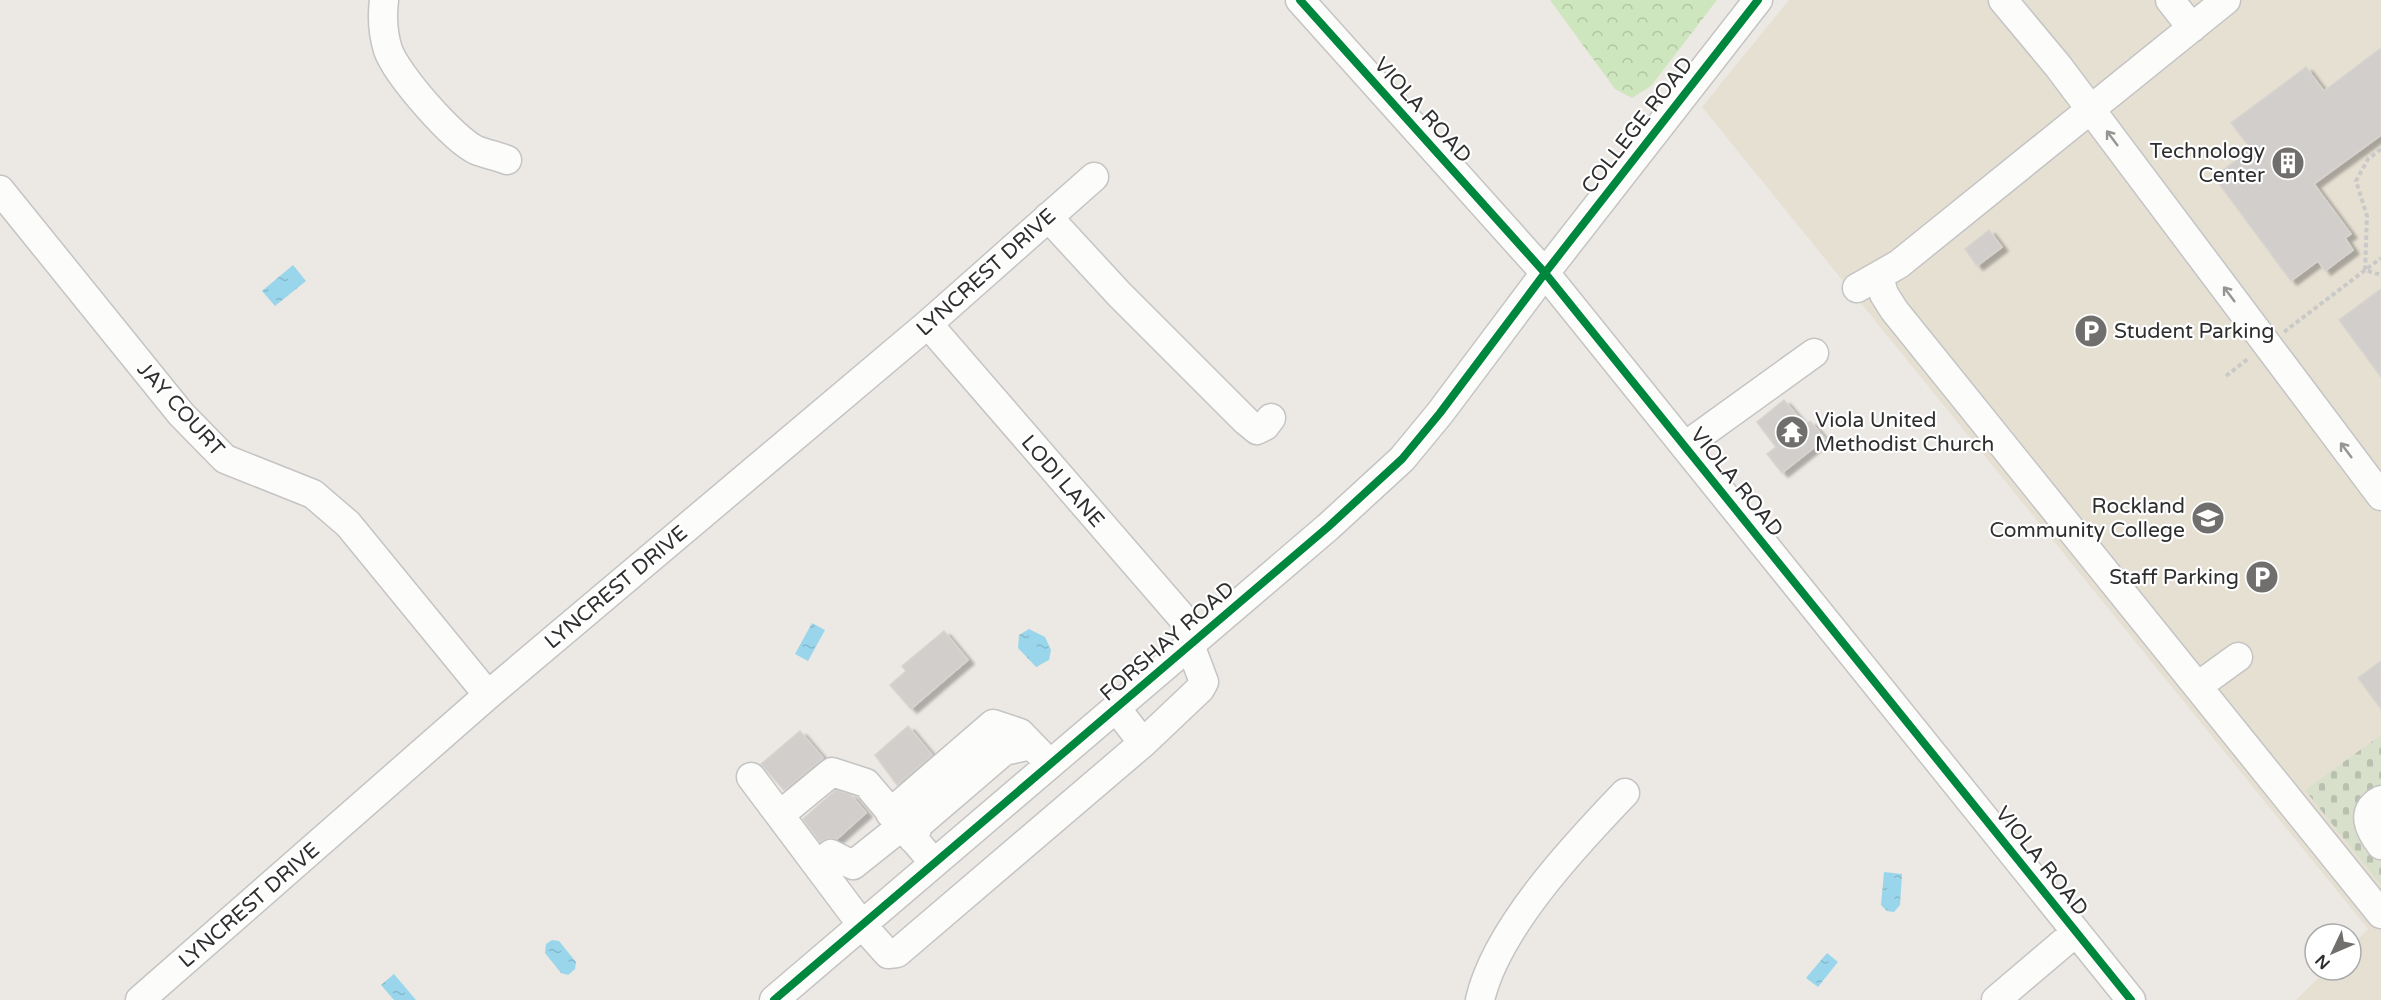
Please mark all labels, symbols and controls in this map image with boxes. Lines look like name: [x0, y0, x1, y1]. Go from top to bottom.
street label: VIOLA ROAD: [1369, 52, 1477, 168]
street label: COLLEGE ROAD: [1576, 52, 1699, 199]
one-way arrow: [2105, 130, 2118, 146]
place label: Technology Center: [2150, 139, 2265, 188]
building icon: Technology Center: [2270, 145, 2306, 181]
street label: LYNCREST DRIVE: [912, 203, 1061, 341]
one-way arrow: [2223, 286, 2235, 302]
parking icon: Student Parking: [2073, 313, 2109, 349]
place label: Student Parking: [2114, 319, 2275, 344]
street label: JAY COURT: [132, 357, 230, 462]
place label: Viola United Methodist Church: [1815, 408, 1994, 457]
temple icon: Viola United Methodist Church: [1774, 414, 1810, 450]
street label: VIOLA ROAD: [1685, 423, 1788, 542]
street label: LODI LANE: [1016, 430, 1109, 533]
one-way arrow: [2340, 442, 2352, 458]
place label: Rockland Community College: [1990, 494, 2185, 543]
school or university icon: Rockland Community College: [2190, 500, 2226, 536]
street label: LYNCREST DRIVE: [540, 520, 693, 654]
parking icon: Staff Parking: [2244, 559, 2280, 595]
place label: Staff Parking: [2109, 565, 2239, 590]
street label: FORSHAY ROAD: [1095, 576, 1240, 706]
street label: VIOLA ROAD: [1990, 802, 2093, 921]
street label: LYNCREST DRIVE: [174, 837, 325, 973]
north arrow: [2303, 922, 2363, 982]
text: N: [2311, 950, 2335, 973]

